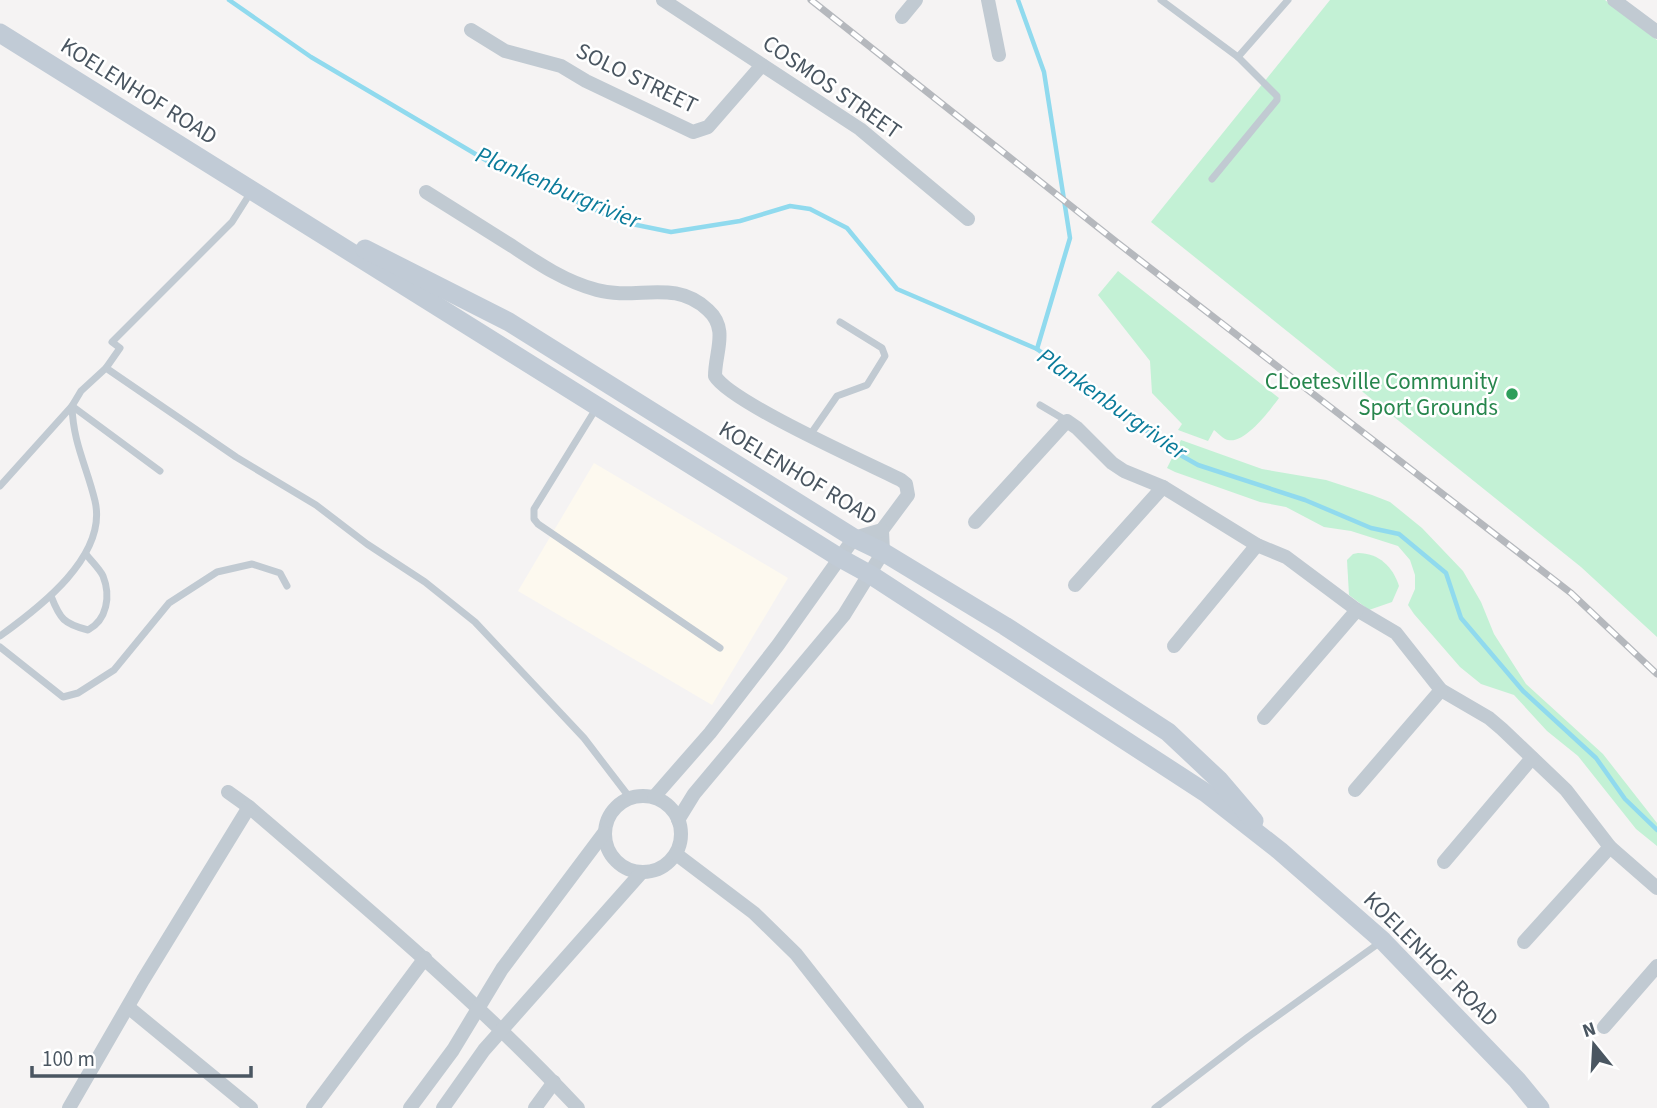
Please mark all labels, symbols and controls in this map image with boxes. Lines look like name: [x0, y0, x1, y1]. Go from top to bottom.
street label: COSMOS STREET: [756, 27, 908, 147]
street label: KOELENHOF ROAD: [54, 29, 224, 153]
street label: SOLO STREET: [571, 34, 703, 122]
water label: Plankenburgrivier: [470, 138, 647, 239]
water label: Plankenburgrivier: [1030, 339, 1196, 470]
place label: CLoetesville Community Sport Grounds: [1265, 365, 1498, 424]
marker: CLoetesville Community Sport Grounds: [1504, 386, 1520, 402]
street label: KOELENHOF ROAD: [713, 413, 883, 533]
street label: KOELENHOF ROAD: [1356, 884, 1506, 1034]
north arrow: [1559, 1010, 1629, 1080]
text: N: [1579, 1015, 1599, 1045]
scale bar: [32, 1034, 250, 1078]
text: 100 m: [42, 1044, 95, 1074]

